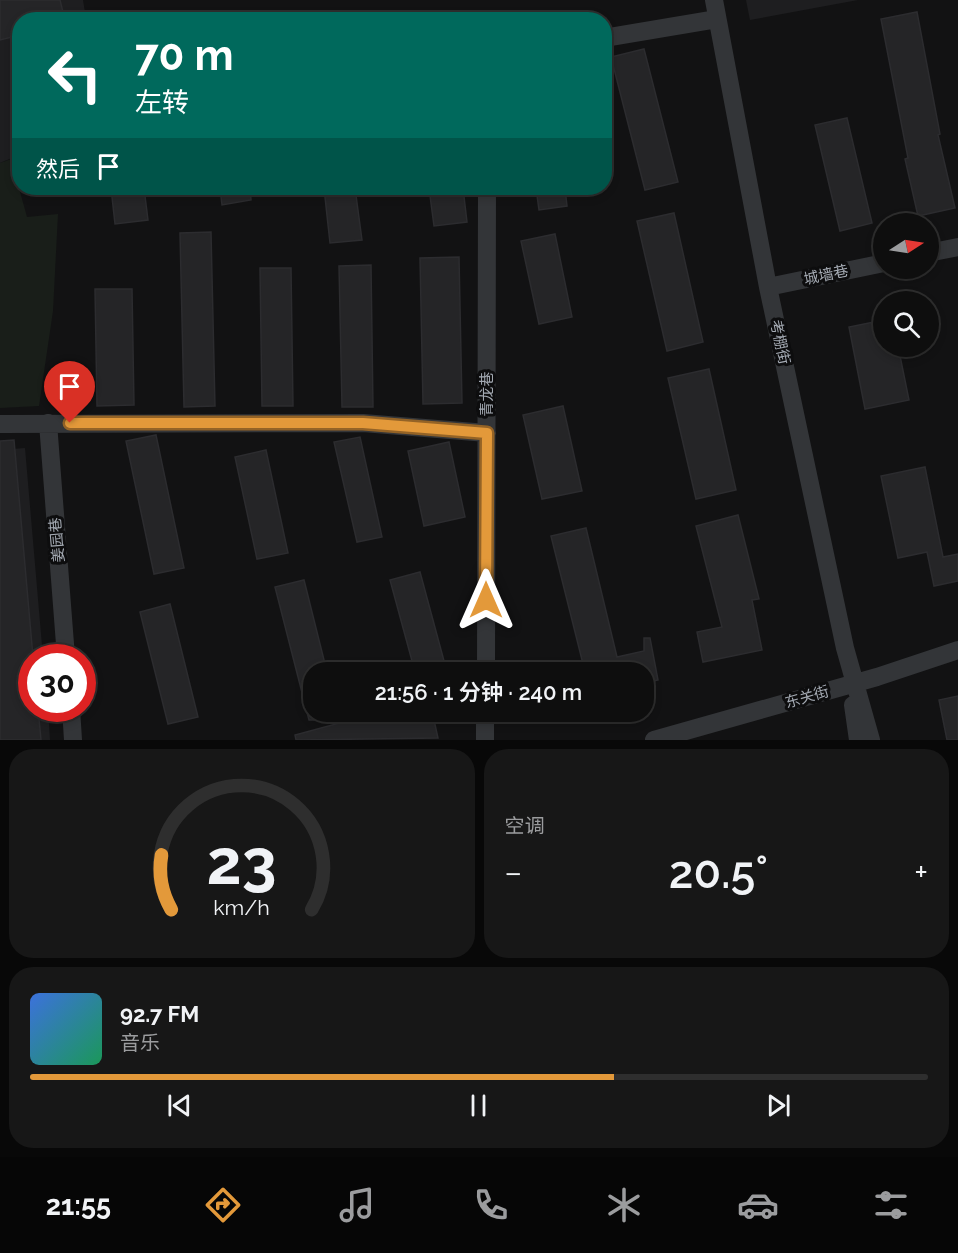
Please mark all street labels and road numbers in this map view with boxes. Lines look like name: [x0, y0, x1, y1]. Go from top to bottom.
street label: 城墙巷: [802, 262, 850, 288]
street label: 考棚街: [767, 318, 793, 366]
street label: 青龙巷: [478, 371, 496, 417]
street label: 姜园巷: [46, 517, 68, 563]
street label: 东关街: [783, 682, 831, 712]

